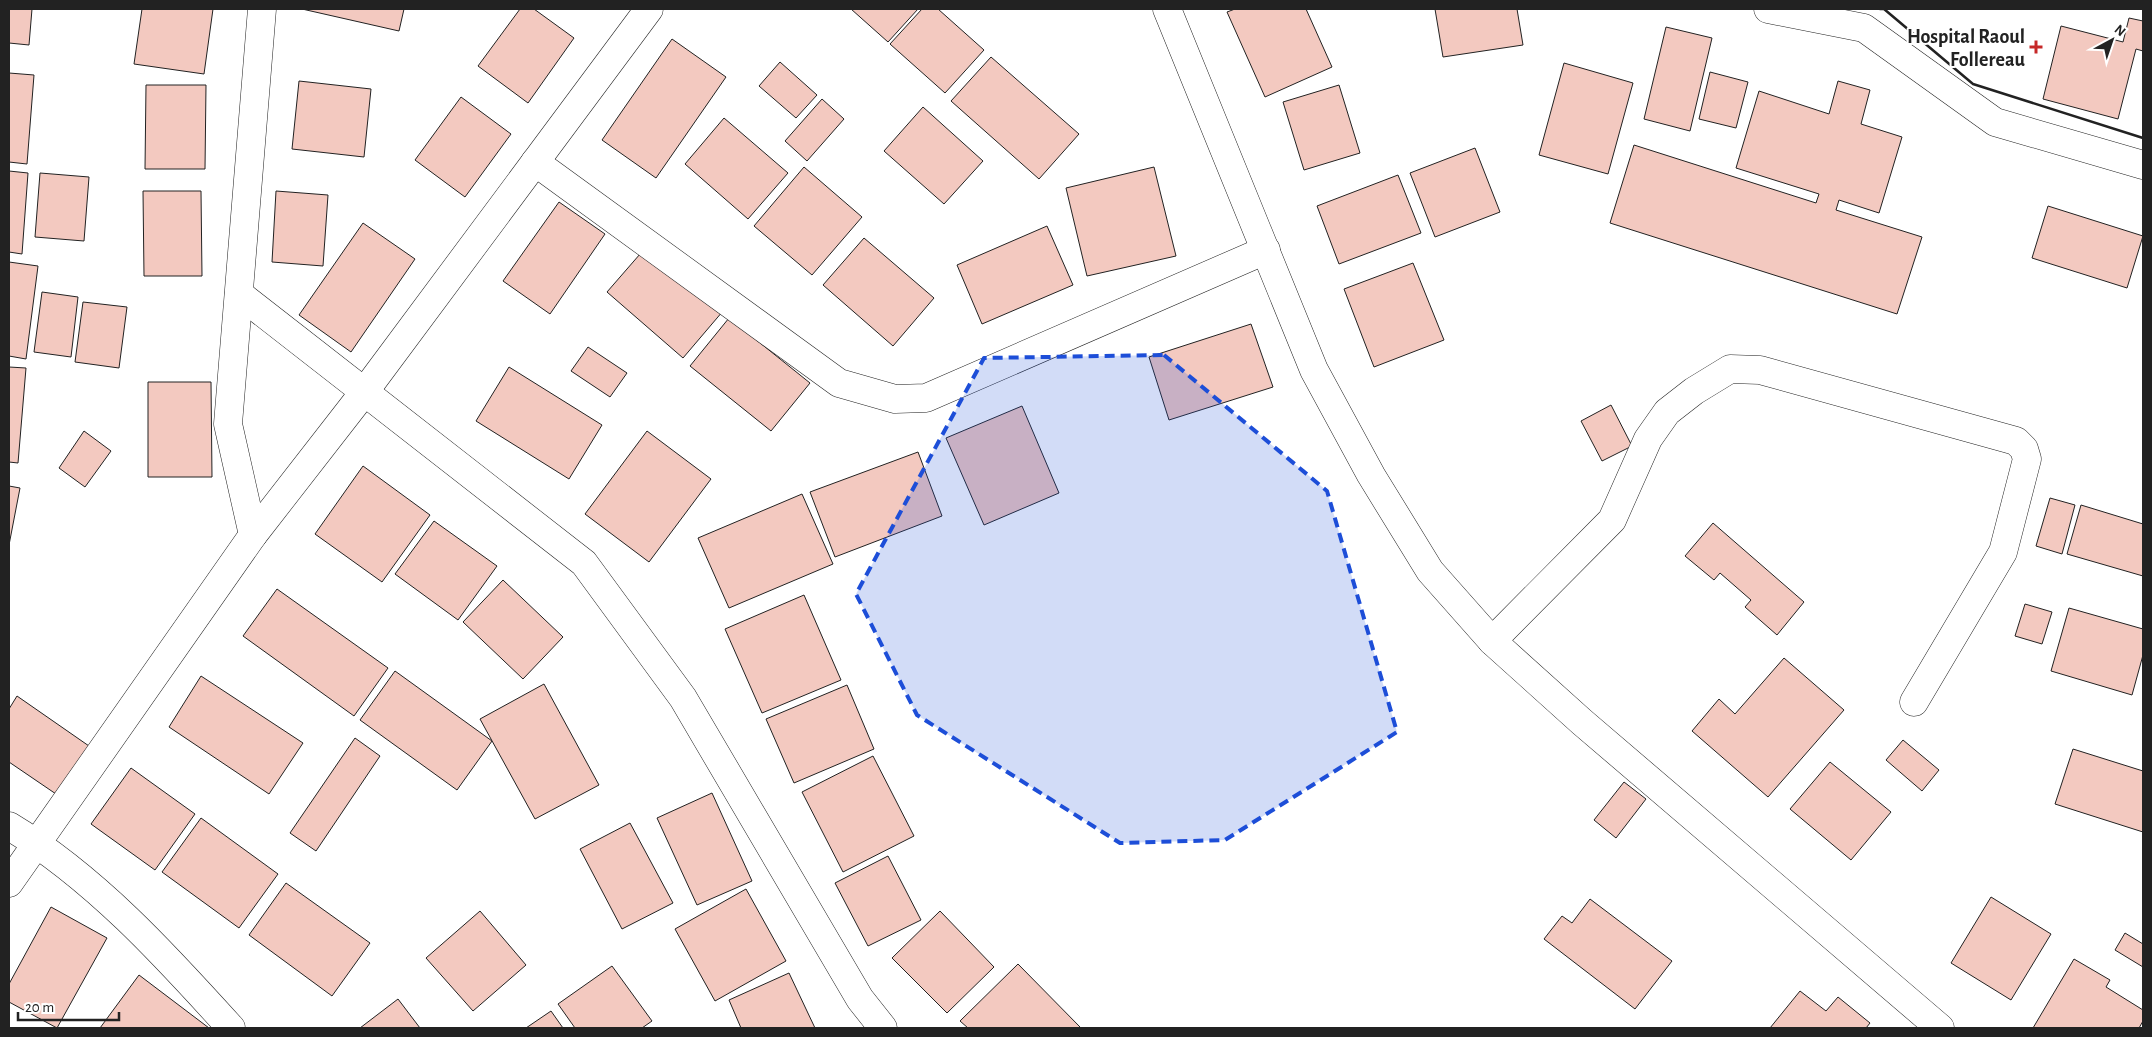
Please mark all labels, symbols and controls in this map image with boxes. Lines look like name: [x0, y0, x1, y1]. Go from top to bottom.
north arrow: [2087, 15, 2137, 65]
text: N: [2111, 22, 2128, 39]
place label: Hospital Raoul Follereau: [1907, 27, 2026, 70]
marker: Hospital Raoul Follereau: [2029, 40, 2043, 54]
scale bar: [18, 990, 119, 1022]
text: 20 m: [25, 1000, 54, 1015]

